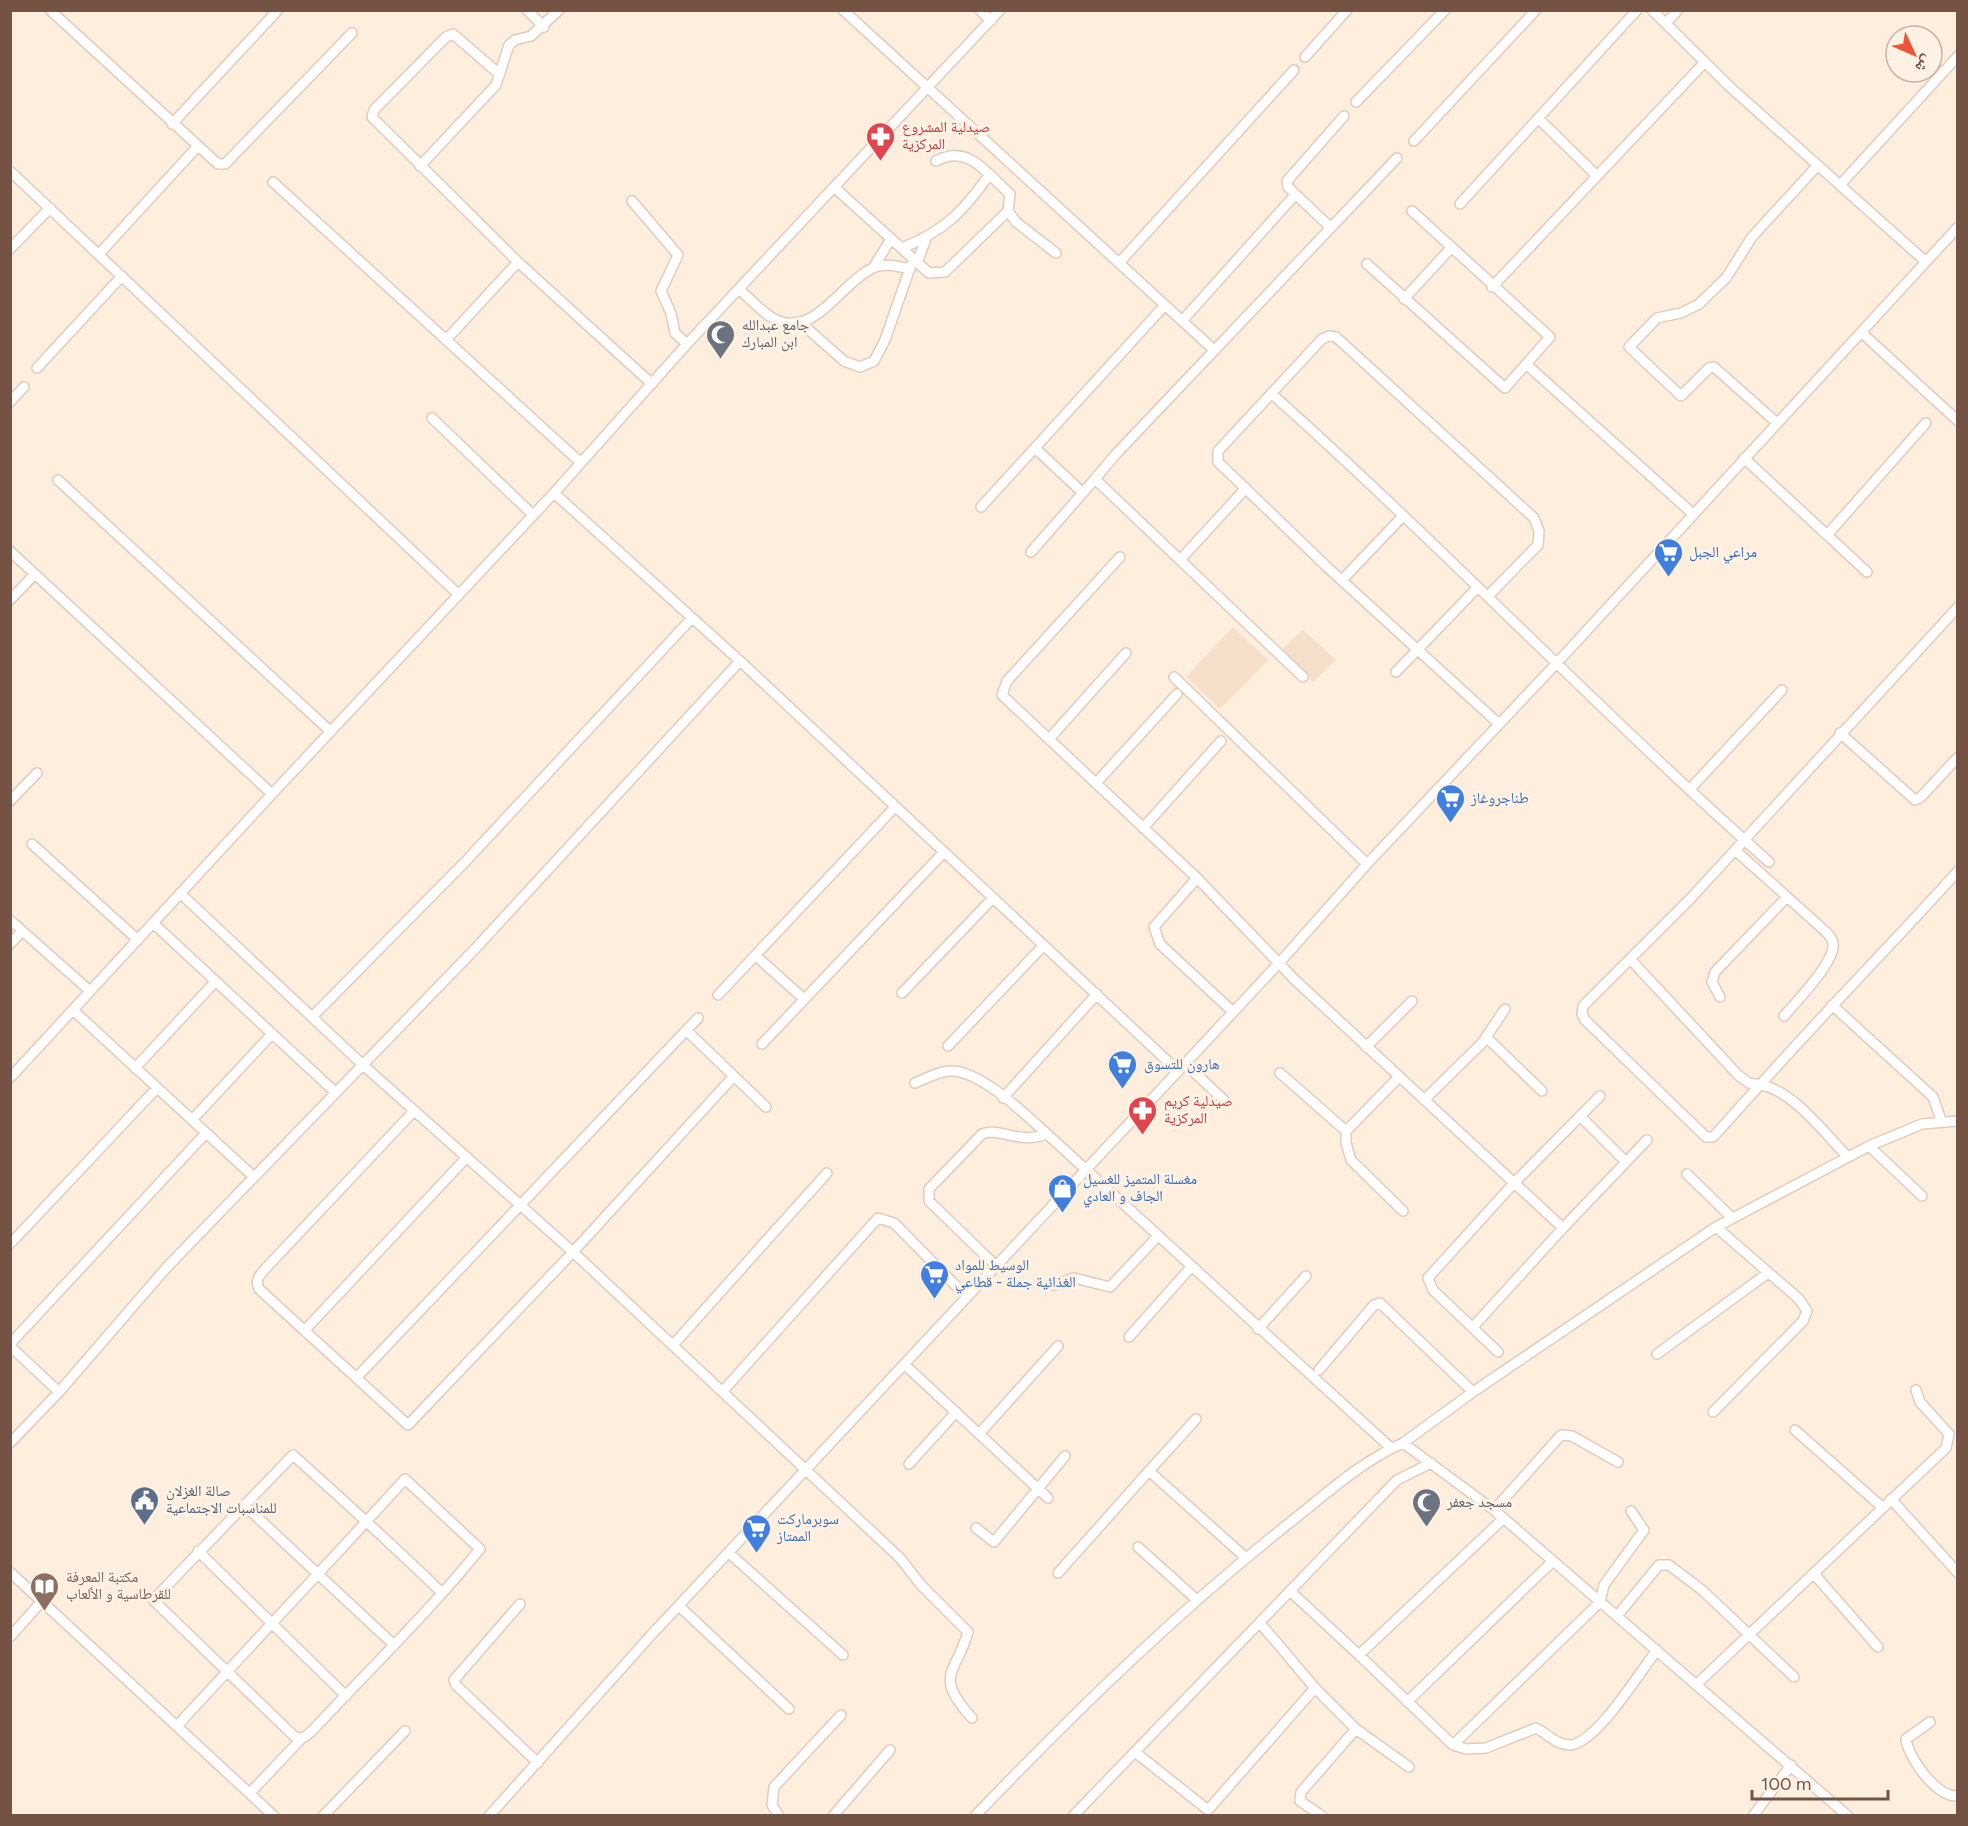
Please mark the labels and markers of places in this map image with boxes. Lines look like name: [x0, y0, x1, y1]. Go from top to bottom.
place label: صيدلية المشروع المركزية: [902, 118, 990, 153]
pharmacy icon: صيدلية المشروع المركزية: [865, 120, 897, 162]
place label: جامع عبدالله ابن المبارك: [742, 316, 810, 352]
mosque icon: جامع عبدالله ابن المبارك: [705, 318, 737, 360]
supermarket icon: مراعي الجبل: [1652, 536, 1684, 578]
place label: مراعي الجبل: [1689, 543, 1757, 564]
supermarket icon: طناجروغاز: [1434, 782, 1466, 824]
place label: طناجروغاز: [1470, 789, 1529, 807]
supermarket icon: هارون للتسوق: [1107, 1048, 1139, 1090]
place label: هارون للتسوق: [1144, 1055, 1220, 1074]
place label: صيدلية كريم المركزية: [1164, 1092, 1233, 1127]
pharmacy icon: صيدلية كريم المركزية: [1127, 1094, 1159, 1136]
place label: مغسلة المتميز للغسيل الجاف و العادي: [1083, 1170, 1197, 1208]
shop icon: مغسلة المتميز للغسيل الجاف و العادي: [1046, 1172, 1078, 1214]
place label: الوسيط للمواد الغذائية جملة - قطاعي: [955, 1256, 1076, 1294]
supermarket icon: الوسيط للمواد الغذائية جملة - قطاعي: [918, 1258, 950, 1300]
place label: صالة الغزلان للمناسبات الاجتماعية: [166, 1482, 277, 1517]
public building icon: صالة الغزلان للمناسبات الاجتماعية: [129, 1484, 161, 1526]
mosque icon: مسجد جعفر: [1410, 1486, 1442, 1528]
place label: مسجد جعفر: [1446, 1493, 1512, 1511]
place label: سوبرماركت الممتاز: [776, 1510, 839, 1545]
supermarket icon: سوبرماركت الممتاز: [740, 1512, 772, 1554]
place label: مكتبة المعرفة للقرطاسية و الألعاب: [66, 1568, 171, 1603]
library icon: مكتبة المعرفة للقرطاسية و الألعاب: [29, 1570, 61, 1612]

